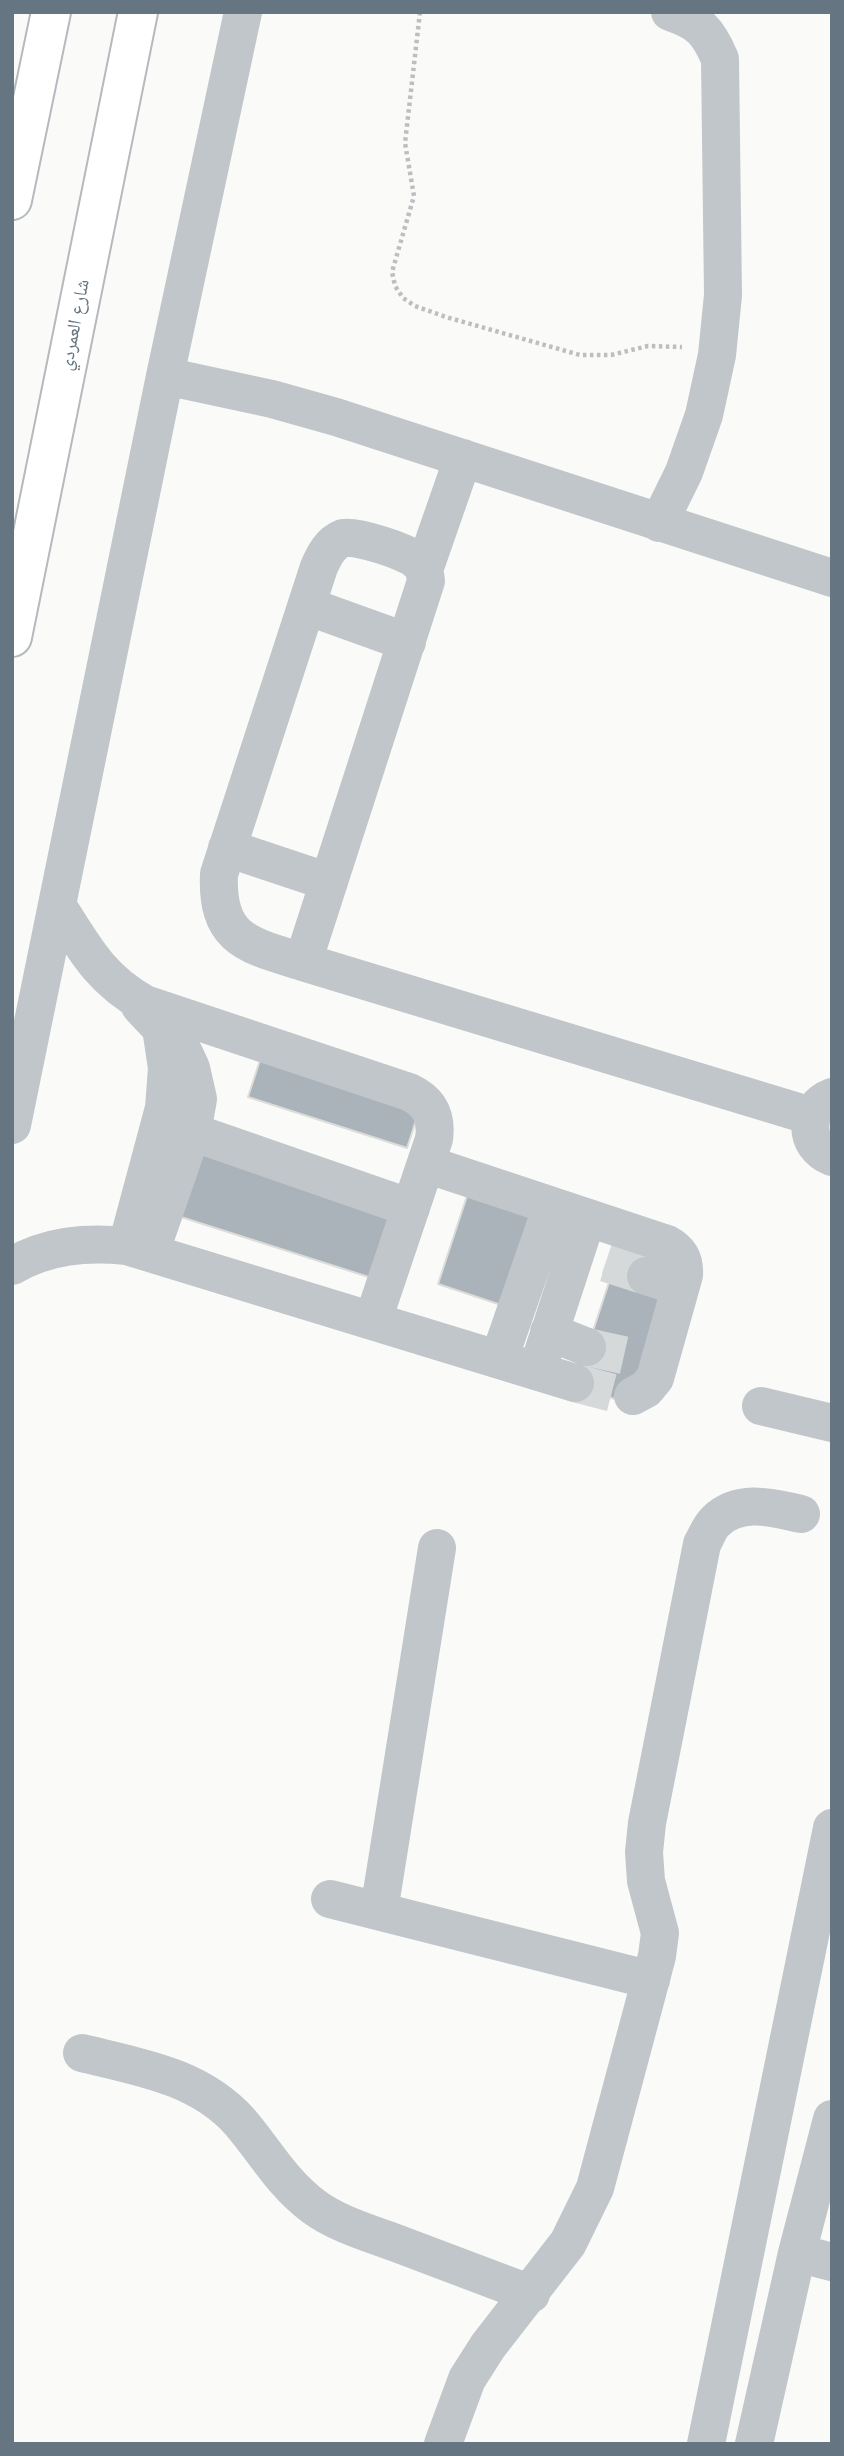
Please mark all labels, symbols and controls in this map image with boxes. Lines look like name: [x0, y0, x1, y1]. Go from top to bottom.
street label: شارع العمردي: [55, 277, 95, 373]

